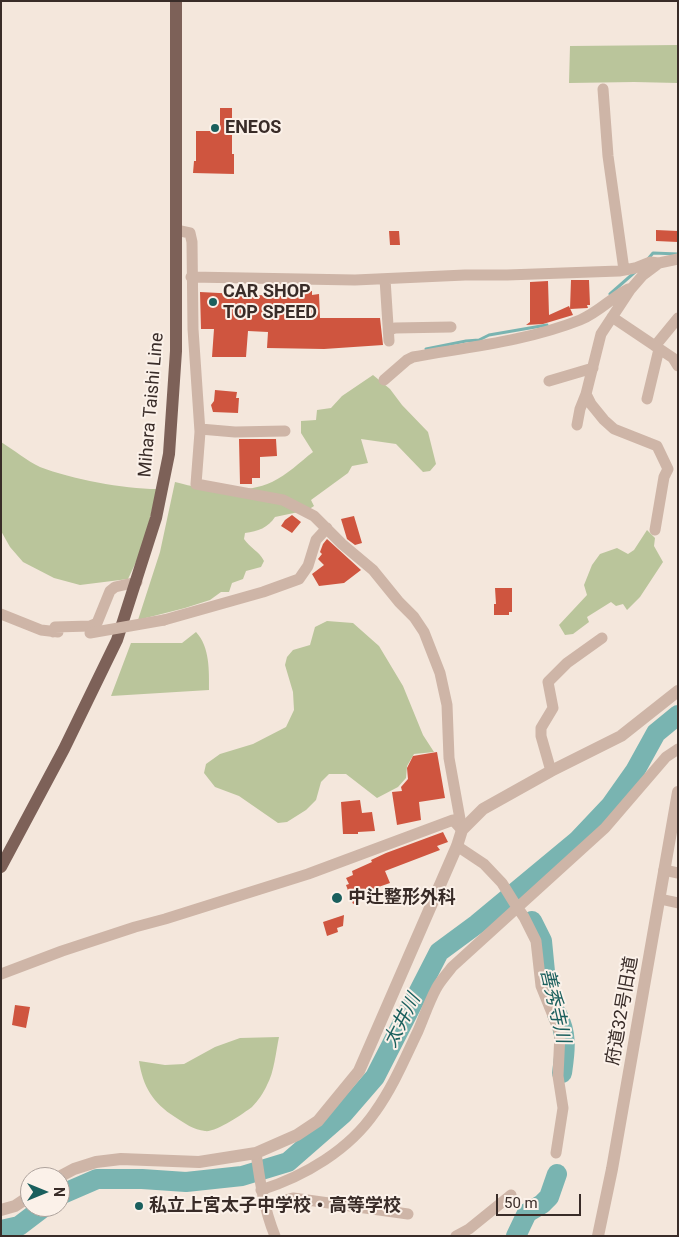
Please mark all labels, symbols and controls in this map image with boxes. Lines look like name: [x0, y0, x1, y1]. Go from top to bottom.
place label: ENEOS: [225, 117, 281, 139]
marker: ENEOS: [209, 122, 221, 134]
place label: CAR SHOP TOP SPEED: [223, 281, 317, 324]
marker: CAR SHOP TOP SPEED: [207, 296, 219, 308]
street label: Mihara Taishi Line: [135, 332, 169, 478]
place label: 中辻整形外科: [348, 887, 456, 909]
marker: 中辻整形外科: [330, 891, 344, 905]
street label: 府道32号旧道: [603, 955, 643, 1067]
water label: 善秀寺川: [534, 966, 574, 1046]
water label: 太井川: [380, 990, 426, 1052]
north arrow: [20, 1167, 70, 1217]
scale bar: [499, 1184, 584, 1216]
text: N: [51, 1187, 67, 1197]
text: 50 m: [504, 1194, 538, 1212]
place label: 私立上宮太子中学校・高等学校: [149, 1195, 401, 1217]
marker: 私立上宮太子中学校・高等学校: [133, 1200, 145, 1212]

